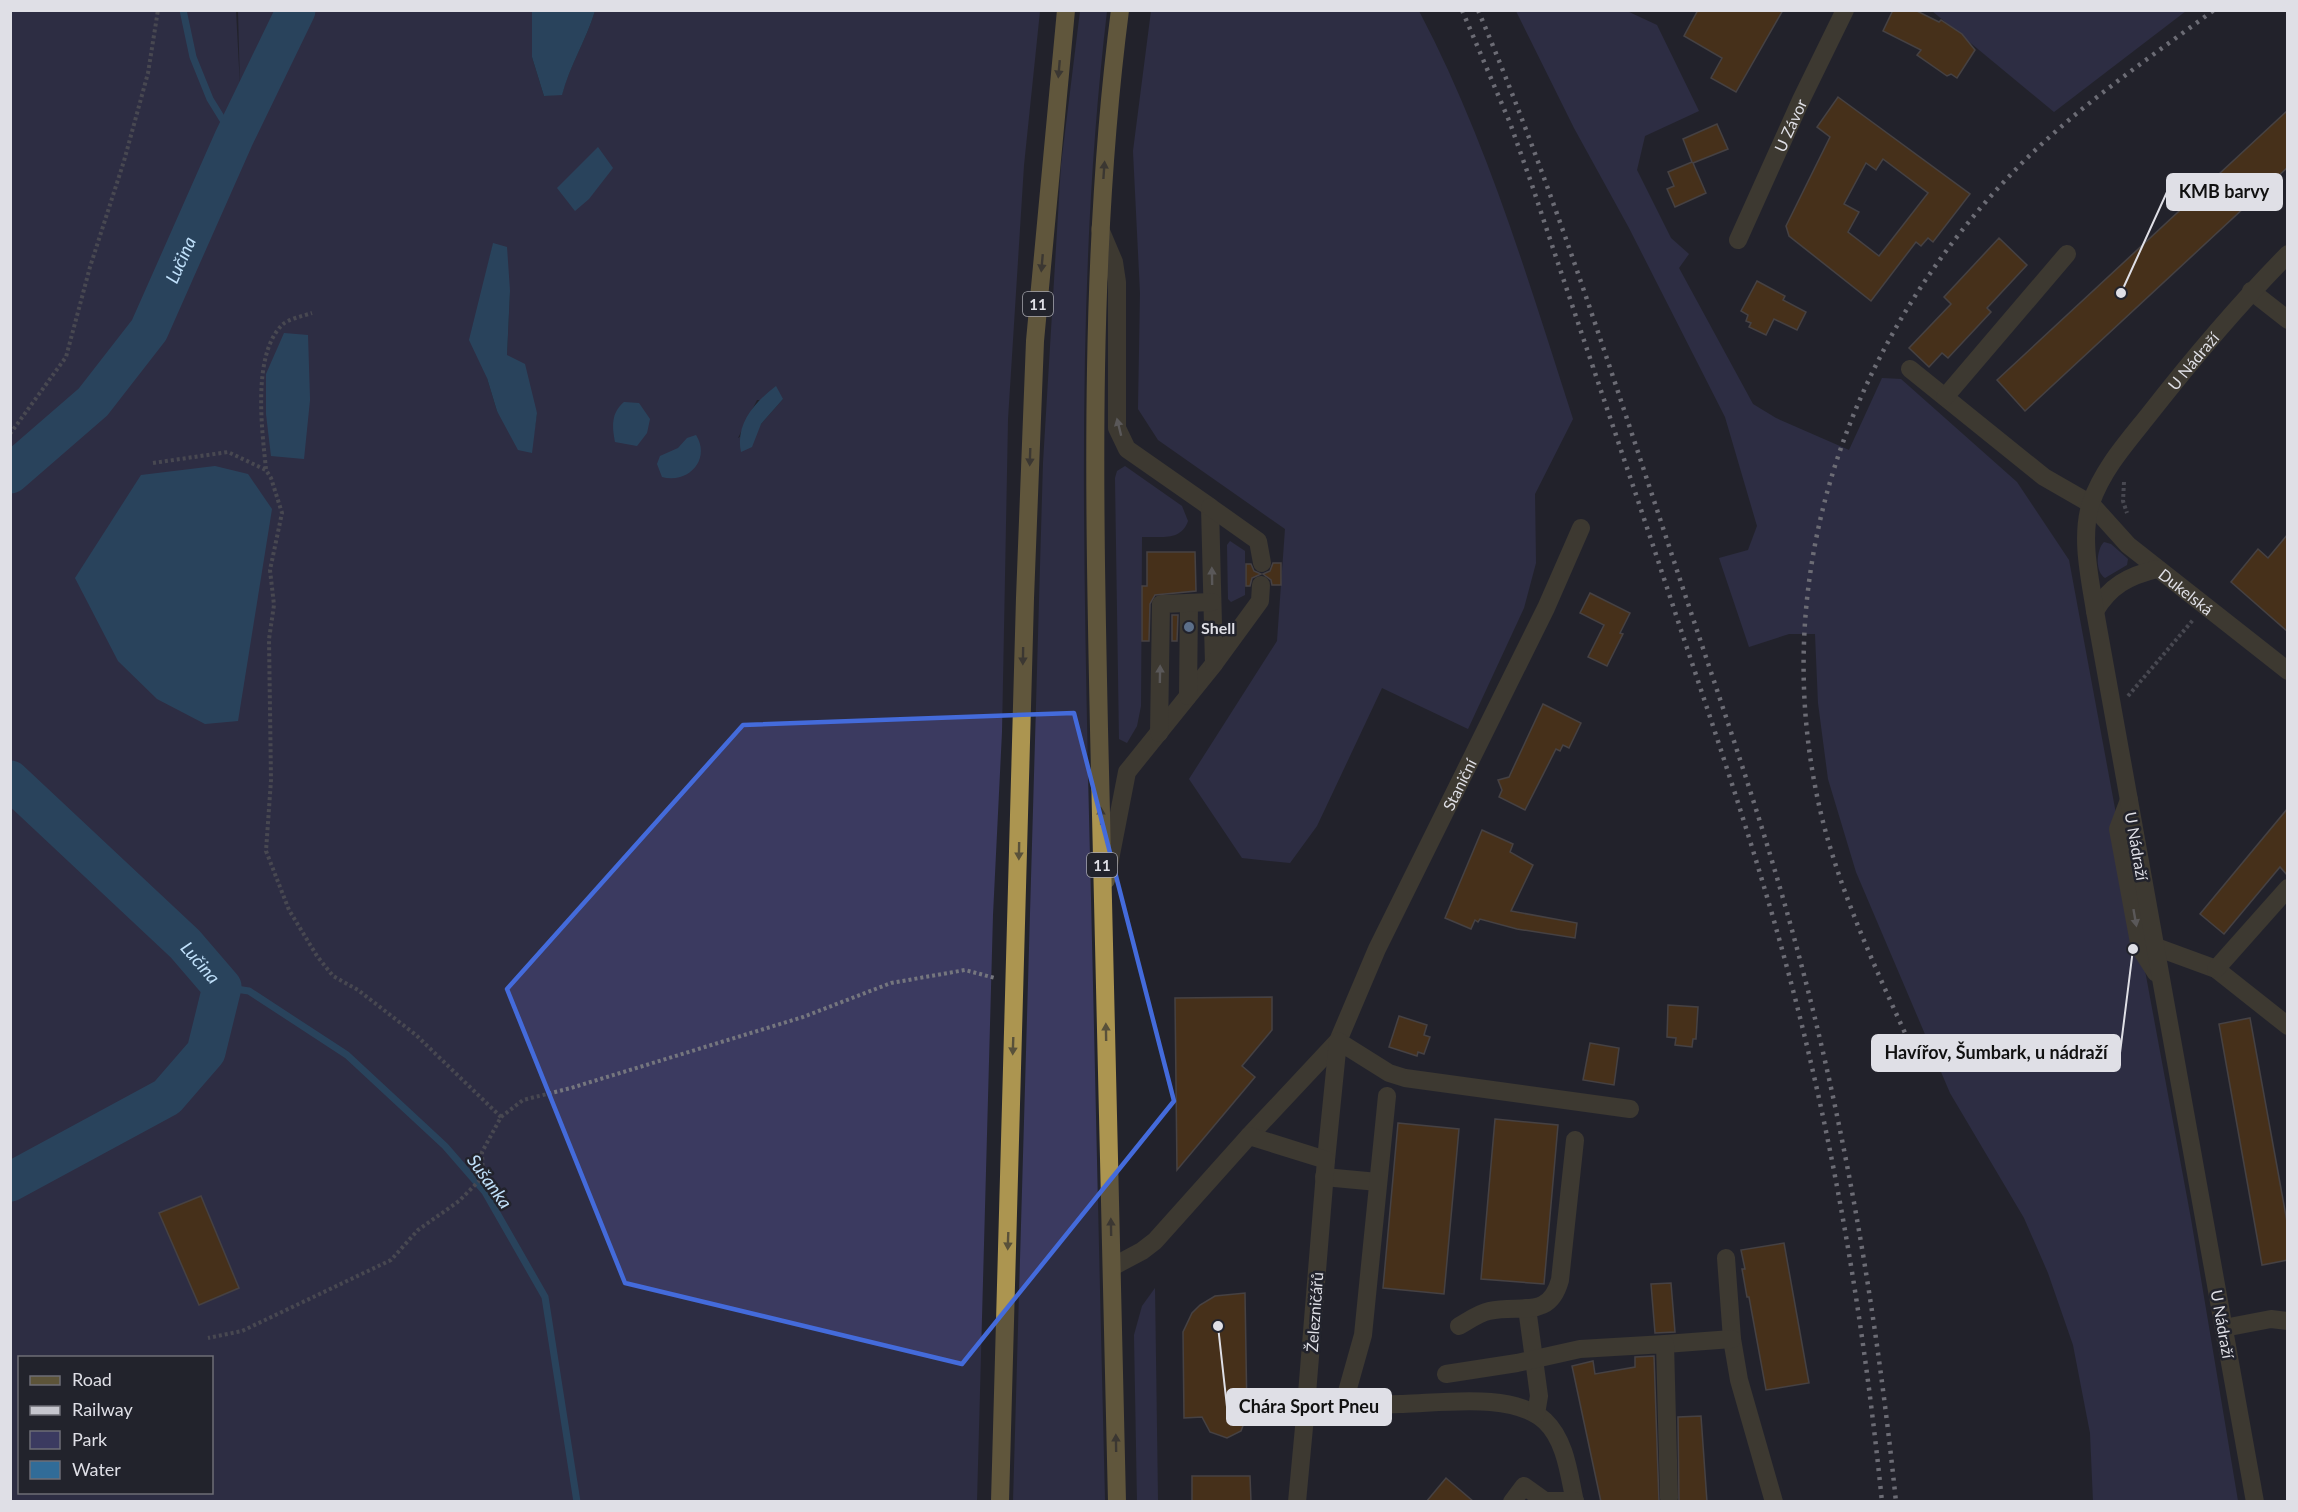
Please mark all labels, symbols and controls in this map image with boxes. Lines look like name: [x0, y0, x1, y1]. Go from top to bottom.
one-way arrow: [1054, 59, 1064, 78]
street label: U Závor: [1770, 95, 1810, 155]
one-way arrow: [1100, 161, 1109, 180]
callout: KMB barvy: [2167, 174, 2282, 210]
text: KMB barvy: [2179, 180, 2270, 202]
water label: Lučina: [160, 233, 200, 286]
one-way arrow: [1037, 253, 1047, 272]
road number: 11: [1023, 292, 1053, 316]
street label: U Nádraží: [2163, 327, 2223, 393]
one-way arrow: [1113, 418, 1123, 436]
one-way arrow: [1026, 448, 1035, 467]
street label: Dukelská: [2156, 564, 2217, 618]
one-way arrow: [1207, 567, 1217, 586]
place label: Shell: [1201, 618, 1235, 637]
marker: Shell: [1182, 620, 1196, 634]
one-way arrow: [1018, 647, 1028, 666]
one-way arrow: [1155, 665, 1165, 684]
street label: Staniční: [1438, 754, 1480, 813]
one-way arrow: [1096, 807, 1106, 826]
street label: U Nádraží: [2122, 810, 2153, 883]
one-way arrow: [1014, 842, 1023, 861]
road number: 11: [1087, 853, 1117, 877]
one-way arrow: [2130, 909, 2139, 928]
water label: Lučina: [177, 937, 225, 988]
one-way arrow: [1101, 1023, 1111, 1042]
callout: Havířov, Šumbark, u nádraží: [1872, 1035, 2120, 1071]
one-way arrow: [1009, 1037, 1018, 1056]
text: Havířov, Šumbark, u nádraží: [1884, 1041, 2109, 1063]
water label: Sušanka: [463, 1150, 517, 1212]
one-way arrow: [1106, 1218, 1116, 1237]
one-way arrow: [1003, 1232, 1012, 1251]
street label: Železničářů: [1302, 1271, 1326, 1353]
street label: U Nádraží: [2208, 1288, 2239, 1361]
legend: [18, 1356, 213, 1494]
text: Road: [72, 1368, 112, 1390]
callout: Chára Sport Pneu: [1227, 1389, 1391, 1425]
text: Chára Sport Pneu: [1239, 1395, 1379, 1417]
text: Railway: [72, 1398, 133, 1420]
text: Park: [72, 1428, 108, 1450]
one-way arrow: [1111, 1434, 1120, 1453]
text: Water: [72, 1458, 121, 1480]

